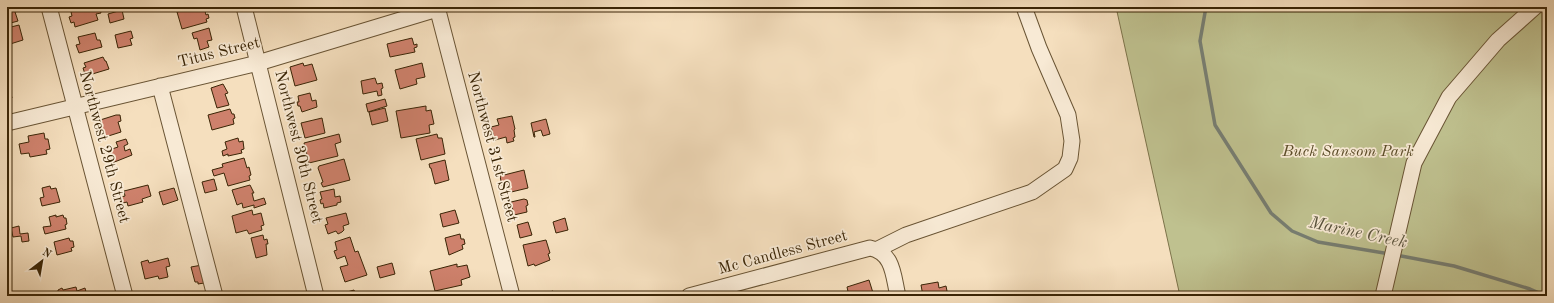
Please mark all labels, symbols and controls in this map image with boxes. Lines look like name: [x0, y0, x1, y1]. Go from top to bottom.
street label: Titus Street: [176, 35, 262, 71]
street label: Northwest 29th Street: [76, 69, 132, 225]
street label: Northwest 30th Street: [271, 69, 325, 225]
street label: Northwest 31st Street: [464, 70, 520, 224]
park label: Buck Sansom Park: [1281, 144, 1414, 160]
water label: Marine Creek: [1306, 214, 1409, 252]
street label: Mc Candless Street: [717, 228, 850, 278]
north arrow: [22, 241, 62, 281]
text: N: [40, 247, 53, 261]

